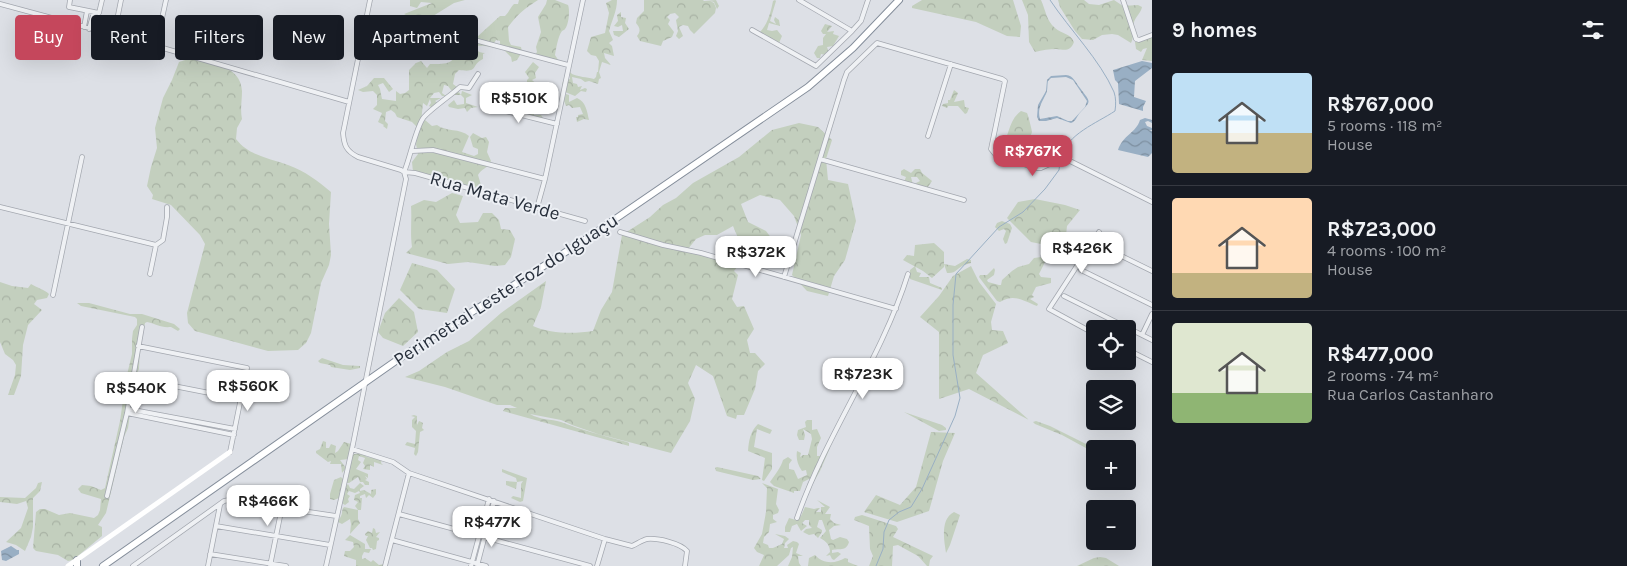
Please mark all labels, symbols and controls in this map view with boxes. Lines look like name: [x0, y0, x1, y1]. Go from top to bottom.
chip: Buy: [15, 15, 81, 60]
chip: Rent: [91, 15, 165, 60]
chip: Filters: [175, 15, 263, 60]
chip: New: [273, 15, 344, 60]
chip: Apartment: [354, 15, 478, 60]
icon: filters: [1579, 16, 1607, 44]
text: 9 homes: [1172, 18, 1257, 42]
pin: R$510K: [478, 82, 560, 124]
text: R$510K: [491, 88, 547, 107]
text: R$767,000: [1327, 92, 1434, 116]
icon: home: [1212, 93, 1272, 153]
text: 5 rooms · 118 m²: [1327, 116, 1443, 135]
pin: R$767K: [992, 134, 1074, 177]
text: House: [1327, 135, 1373, 154]
text: R$767K: [1004, 141, 1062, 160]
street label: Rua Mata Verde: [427, 167, 563, 225]
street label: Perimetral Leste Foz do Iguaçu: [390, 209, 622, 371]
text: R$723,000: [1327, 217, 1436, 241]
icon: home: [1212, 218, 1272, 278]
pin: R$426K: [1041, 232, 1123, 274]
pin: R$372K: [715, 236, 797, 278]
text: R$426K: [1052, 238, 1112, 257]
text: 4 rooms · 100 m²: [1327, 241, 1446, 260]
text: R$372K: [726, 242, 786, 261]
text: House: [1327, 260, 1373, 279]
map controls: [1086, 320, 1136, 550]
button: locate: [1086, 320, 1136, 370]
text: R$477,000: [1327, 342, 1434, 366]
icon: home: [1212, 343, 1272, 403]
pin: R$723K: [822, 358, 904, 400]
text: R$723K: [833, 364, 893, 383]
text: 2 rooms · 74 m²: [1327, 366, 1439, 385]
pin: R$560K: [207, 370, 289, 412]
pin: R$540K: [95, 372, 177, 414]
text: R$560K: [218, 376, 278, 395]
text: R$540K: [106, 378, 166, 397]
button: layers: [1086, 380, 1136, 430]
text: Rua Carlos Castanharo: [1327, 385, 1493, 404]
button: +: [1086, 440, 1136, 490]
pin: R$466K: [227, 484, 309, 527]
text: R$466K: [238, 491, 298, 510]
button: −: [1086, 500, 1136, 550]
pin: R$477K: [451, 506, 533, 548]
text: R$477K: [463, 512, 521, 531]

